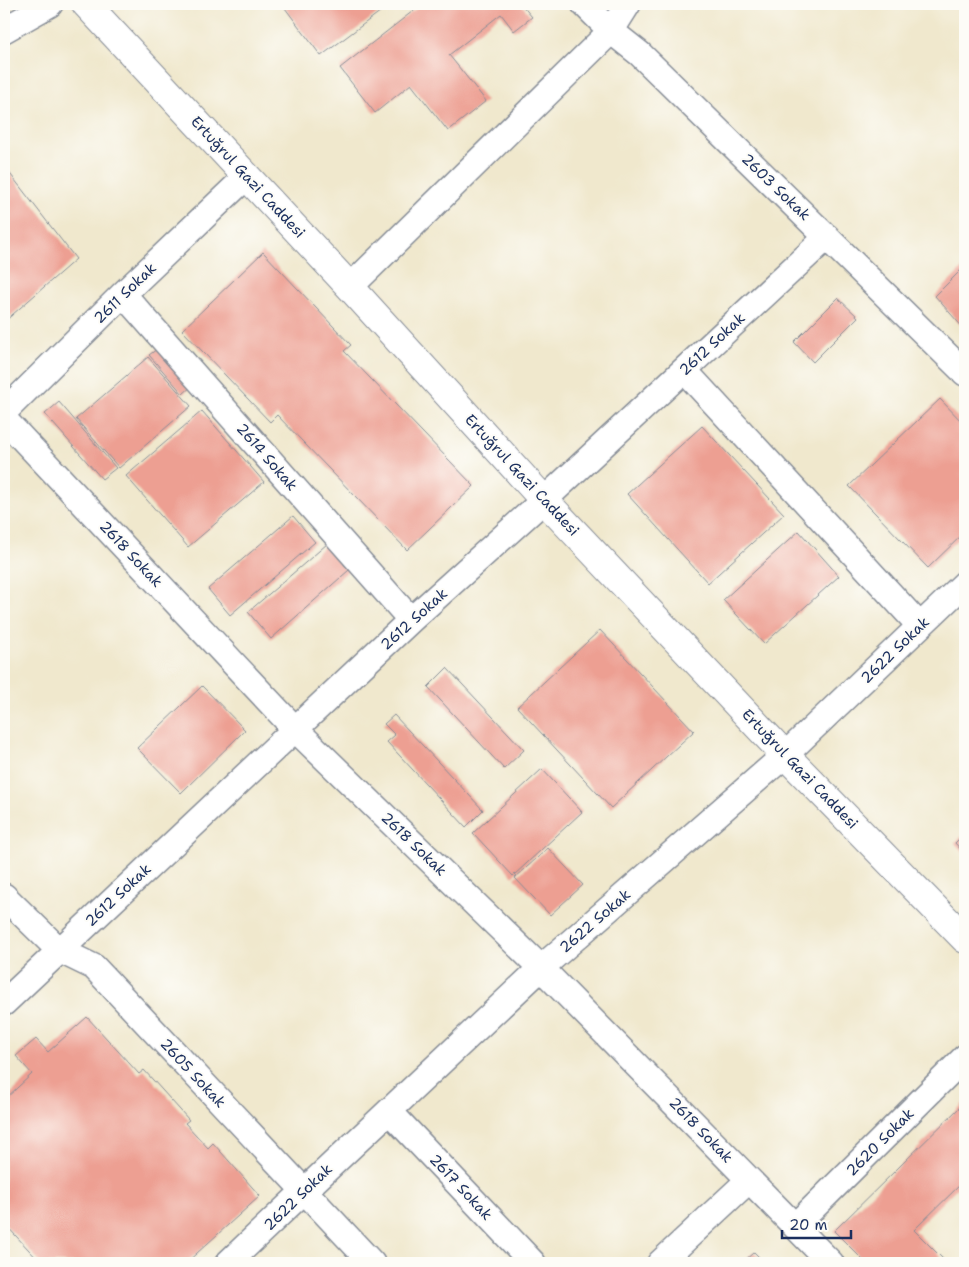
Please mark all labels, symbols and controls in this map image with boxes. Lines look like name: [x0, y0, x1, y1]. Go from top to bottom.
street label: Ertuğrul Gazi Caddesi: [186, 112, 310, 242]
street label: 2603 Sokak: [737, 149, 815, 225]
street label: 2611 Sokak: [89, 258, 161, 328]
street label: 2612 Sokak: [675, 308, 749, 380]
street label: Ertuğrul Gazi Caddesi: [460, 410, 584, 540]
street label: 2614 Sokak: [232, 419, 302, 495]
street label: 2618 Sokak: [95, 516, 167, 592]
street label: 2612 Sokak: [376, 584, 452, 654]
street label: 2622 Sokak: [856, 612, 934, 688]
street label: Ertuğrul Gazi Caddesi: [737, 705, 863, 833]
street label: 2618 Sokak: [377, 808, 451, 880]
street label: 2612 Sokak: [81, 859, 155, 931]
street label: 2622 Sokak: [555, 885, 635, 957]
street label: 2605 Sokak: [156, 1034, 230, 1112]
street label: 2618 Sokak: [665, 1093, 737, 1167]
street label: 2620 Sokak: [842, 1104, 918, 1180]
street label: 2617 Sokak: [425, 1150, 497, 1224]
street label: 2622 Sokak: [259, 1159, 337, 1235]
scale bar: [782, 1207, 850, 1239]
text: 20 m: [789, 1215, 828, 1235]

